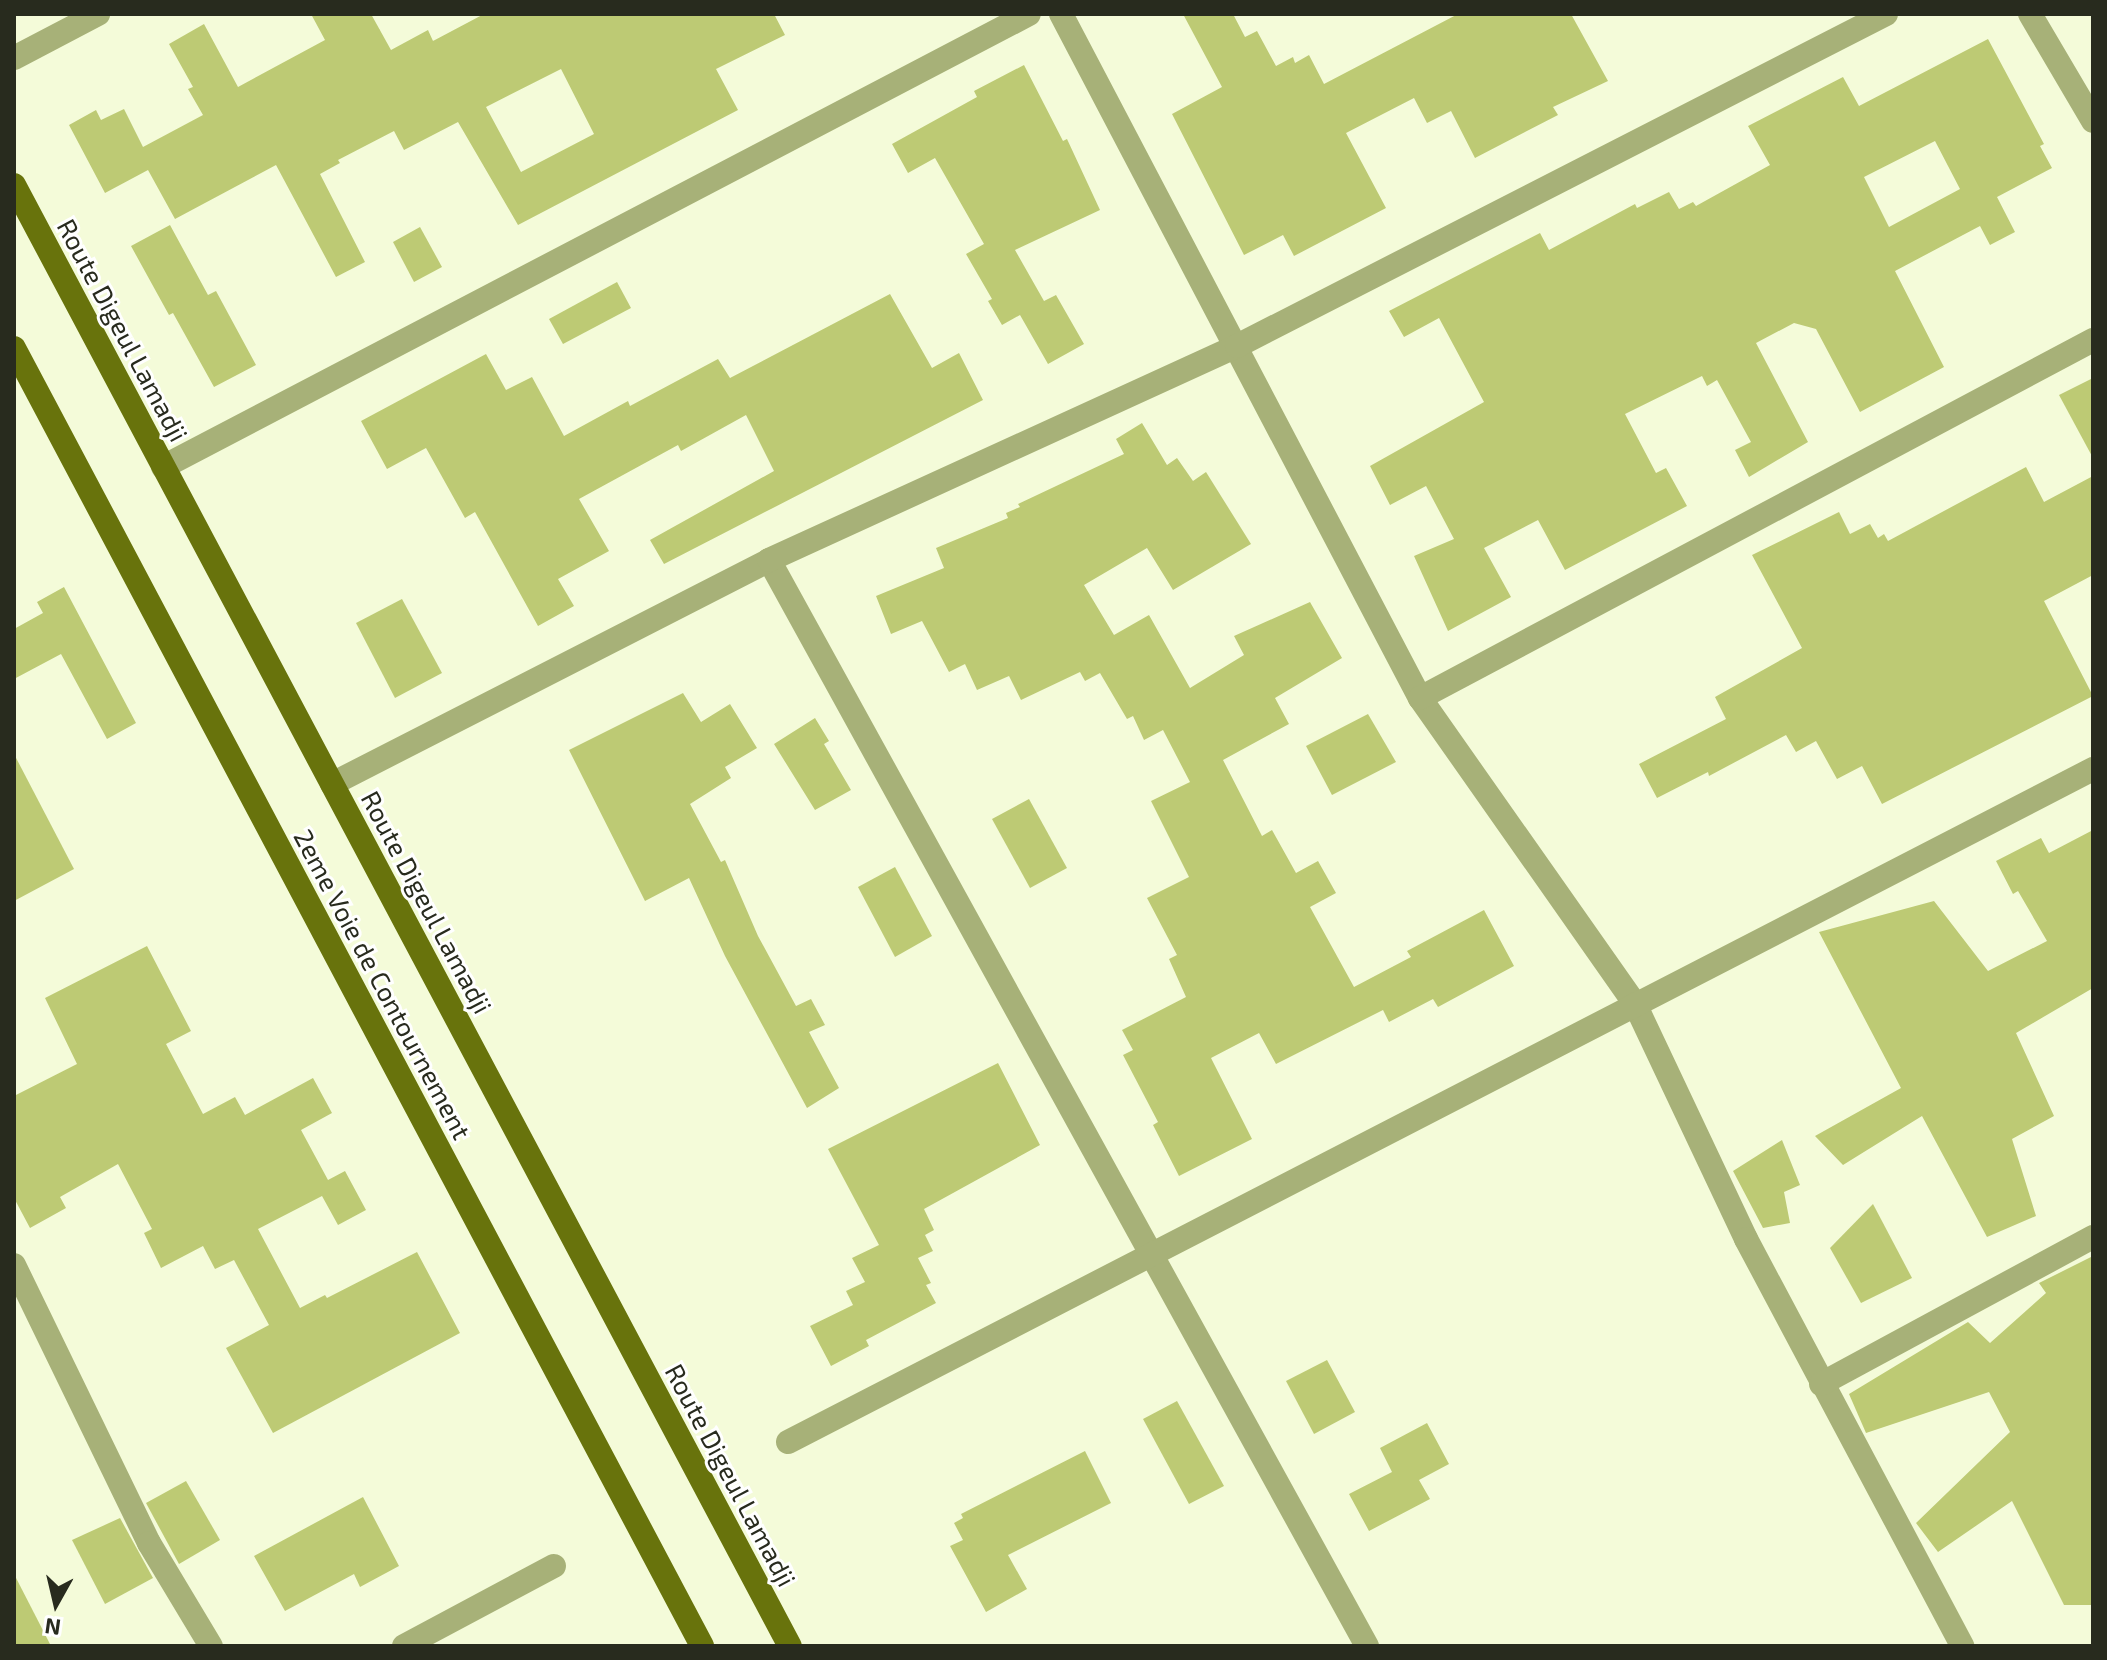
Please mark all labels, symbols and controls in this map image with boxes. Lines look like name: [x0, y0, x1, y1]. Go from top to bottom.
street label: Route Digeul Lamadji: [51, 213, 195, 447]
street label: Route Digeul Lamadji: [355, 785, 499, 1019]
street label: 2eme Voie de Contournement: [288, 823, 478, 1145]
street label: Route Digeul Lamadji: [659, 1358, 803, 1592]
north arrow: [16, 1564, 96, 1644]
text: N: [43, 1614, 62, 1642]

